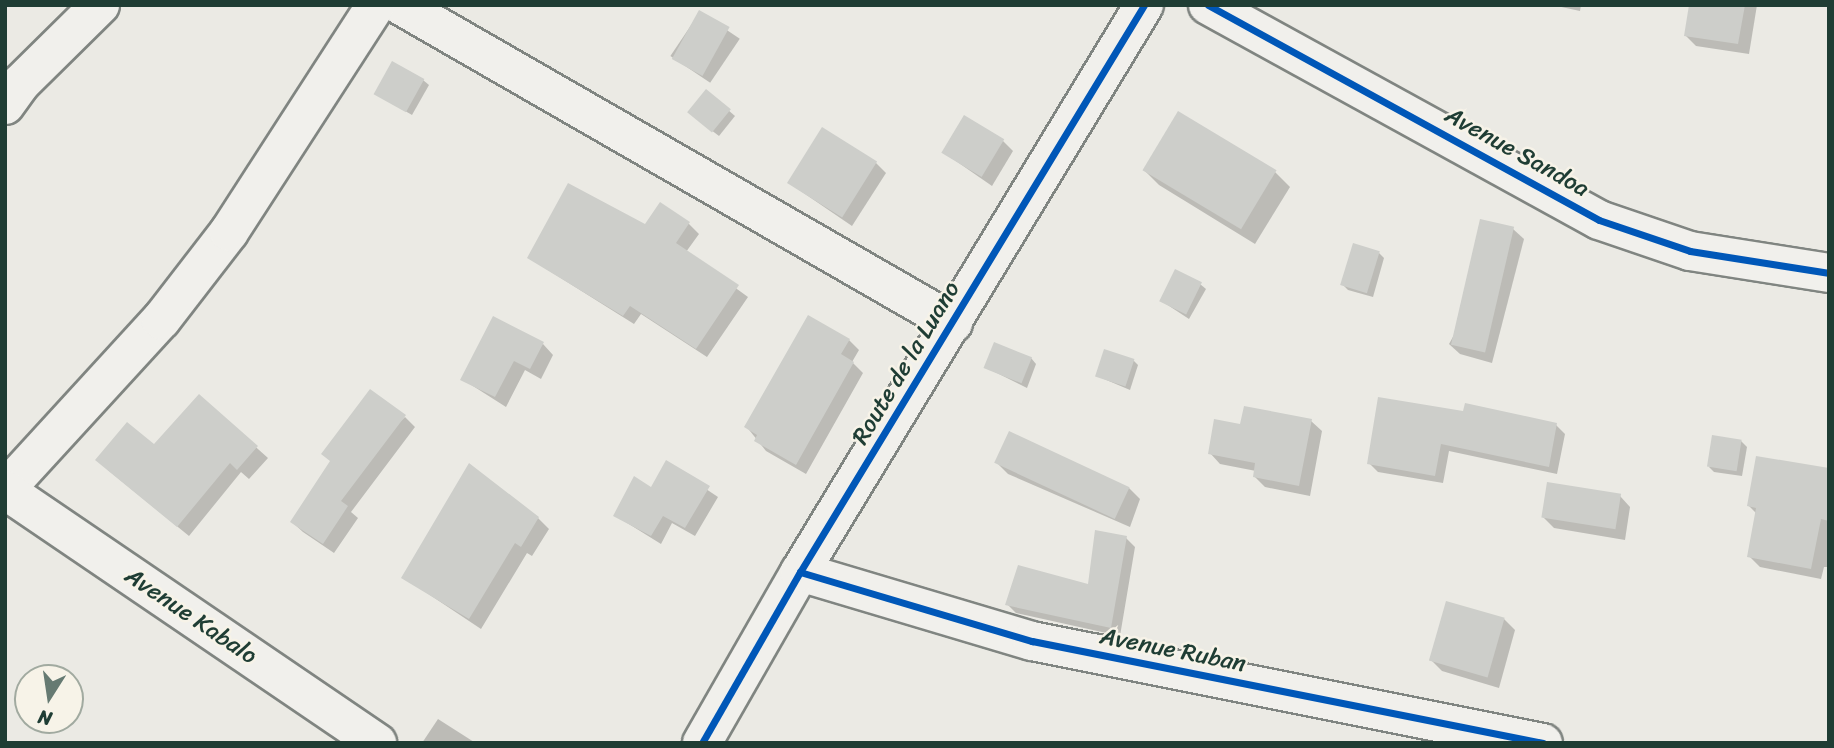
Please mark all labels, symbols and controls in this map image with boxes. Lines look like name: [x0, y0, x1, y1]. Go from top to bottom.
street label: Avenue Sandoa: [1440, 101, 1594, 203]
street label: Route de la Luano: [846, 276, 966, 450]
street label: Avenue Kabalo: [119, 561, 263, 671]
street label: Avenue Ruban: [1097, 622, 1249, 678]
north arrow: [14, 664, 84, 734]
text: N: [35, 701, 55, 736]

